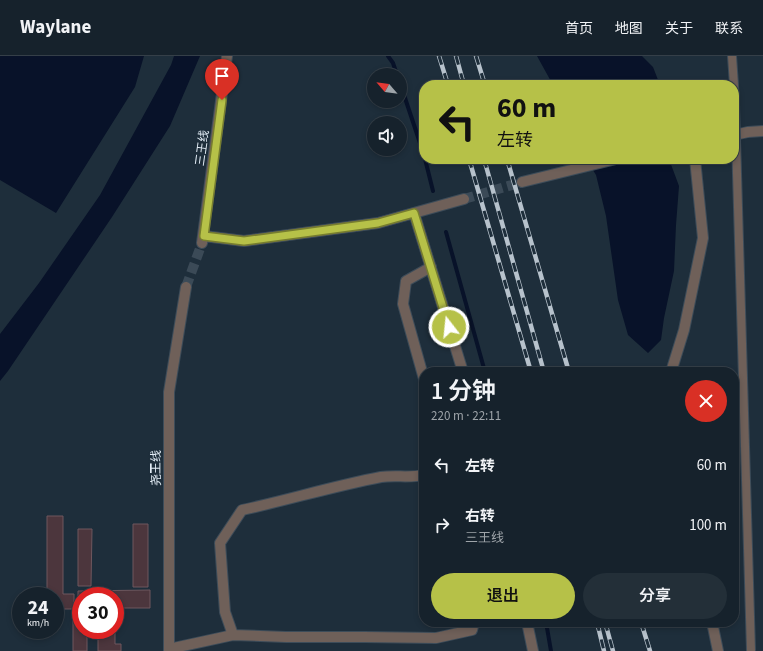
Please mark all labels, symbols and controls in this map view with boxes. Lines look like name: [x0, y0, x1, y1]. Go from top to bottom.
text: Waylane: [20, 14, 91, 41]
text: 首页: [565, 19, 593, 39]
text: 地图: [615, 19, 643, 39]
text: 关于: [665, 19, 693, 39]
text: 联系: [715, 19, 743, 39]
pin: [205, 59, 239, 100]
icon: arrive: [211, 65, 233, 87]
north arrow: [367, 68, 407, 108]
map controls: [367, 68, 407, 156]
text: 60 m: [497, 88, 556, 128]
icon: left: [431, 96, 483, 148]
button: sound: [367, 116, 407, 156]
text: 左转: [497, 128, 533, 153]
street label: 三王线: [192, 129, 213, 167]
position arrow: [428, 306, 470, 348]
text: 1 分钟: [431, 374, 496, 409]
button: close: [685, 380, 727, 422]
text: 220 m · 22:11: [431, 407, 501, 425]
street label: 尧王线: [148, 450, 165, 486]
icon: left: [431, 454, 453, 476]
text: 60 m: [697, 455, 727, 476]
text: 左转: [465, 456, 495, 477]
text: 右转: [465, 506, 495, 527]
icon: right: [431, 514, 453, 536]
text: 100 m: [689, 515, 727, 536]
text: 三王线: [465, 529, 504, 547]
button: 退出: [431, 573, 575, 619]
button: 分享: [583, 573, 727, 619]
speed limit sign: 30: [72, 587, 124, 639]
text: 24: [27, 594, 49, 622]
text: km/h: [27, 616, 49, 630]

